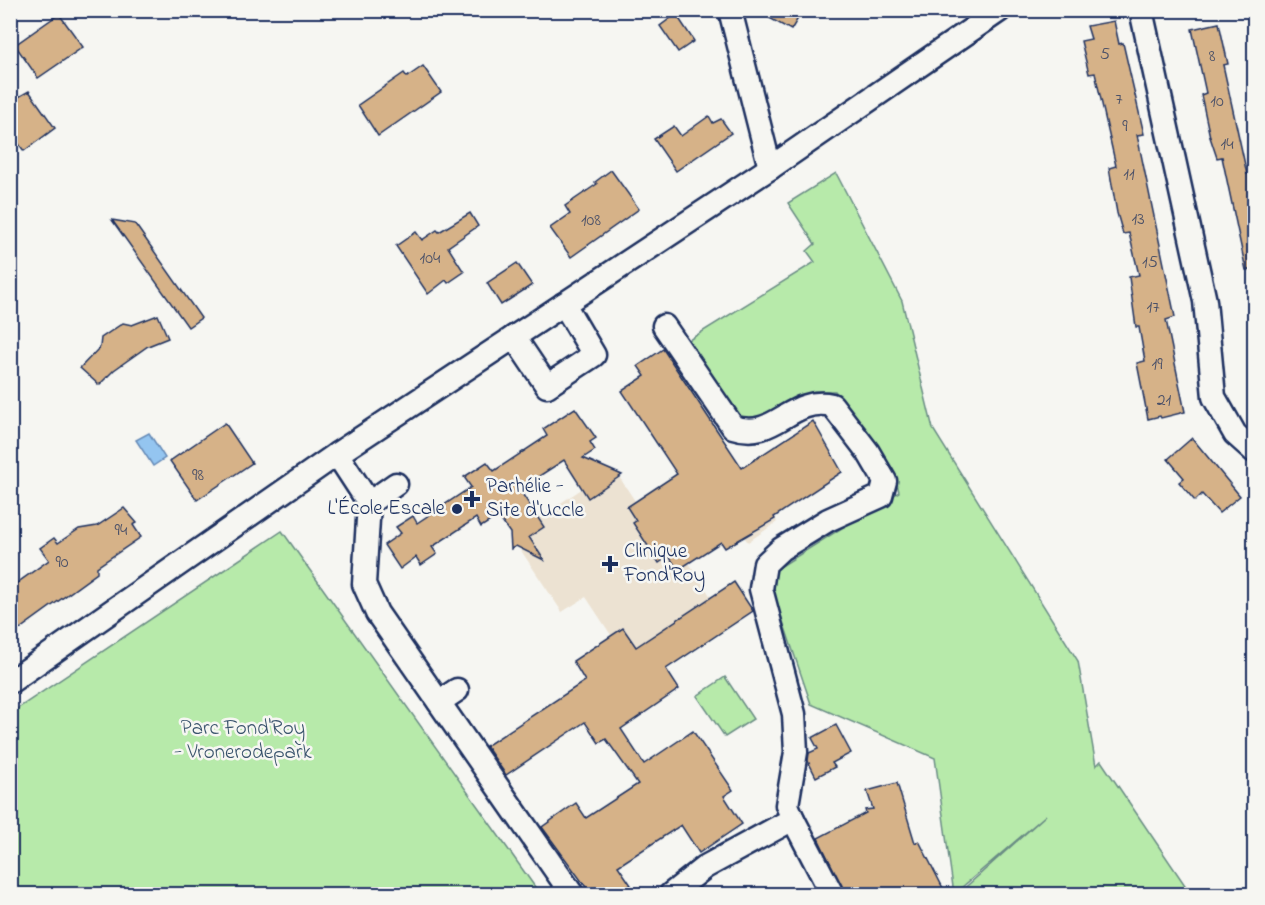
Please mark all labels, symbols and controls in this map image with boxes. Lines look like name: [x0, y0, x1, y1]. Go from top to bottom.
house number: 5: [1100, 42, 1110, 68]
house number: 8: [1209, 44, 1216, 70]
house number: 7: [1115, 87, 1123, 113]
house number: 10: [1210, 89, 1224, 115]
house number: 9: [1122, 114, 1128, 140]
house number: 14: [1220, 132, 1234, 158]
house number: 11: [1123, 162, 1135, 188]
house number: 13: [1131, 207, 1145, 233]
house number: 108: [581, 208, 601, 234]
house number: 104: [420, 246, 441, 272]
house number: 15: [1142, 250, 1158, 276]
house number: 17: [1146, 295, 1160, 321]
house number: 19: [1151, 352, 1163, 378]
house number: 21: [1157, 388, 1172, 414]
house number: 98: [192, 463, 204, 489]
place label: Parhélie - Site d'Uccle: [486, 472, 584, 526]
marker: Parhélie - Site d'Uccle: [463, 490, 481, 508]
place label: L'École Escale: [328, 494, 446, 524]
marker: L'École Escale: [450, 502, 464, 516]
house number: 94: [115, 518, 128, 544]
place label: Clinique Fond'Roy: [623, 537, 705, 593]
house number: 90: [55, 550, 69, 576]
marker: Clinique Fond'Roy: [601, 555, 619, 573]
park label: Parc Fond'Roy - Vronerodepark: [174, 714, 312, 768]

